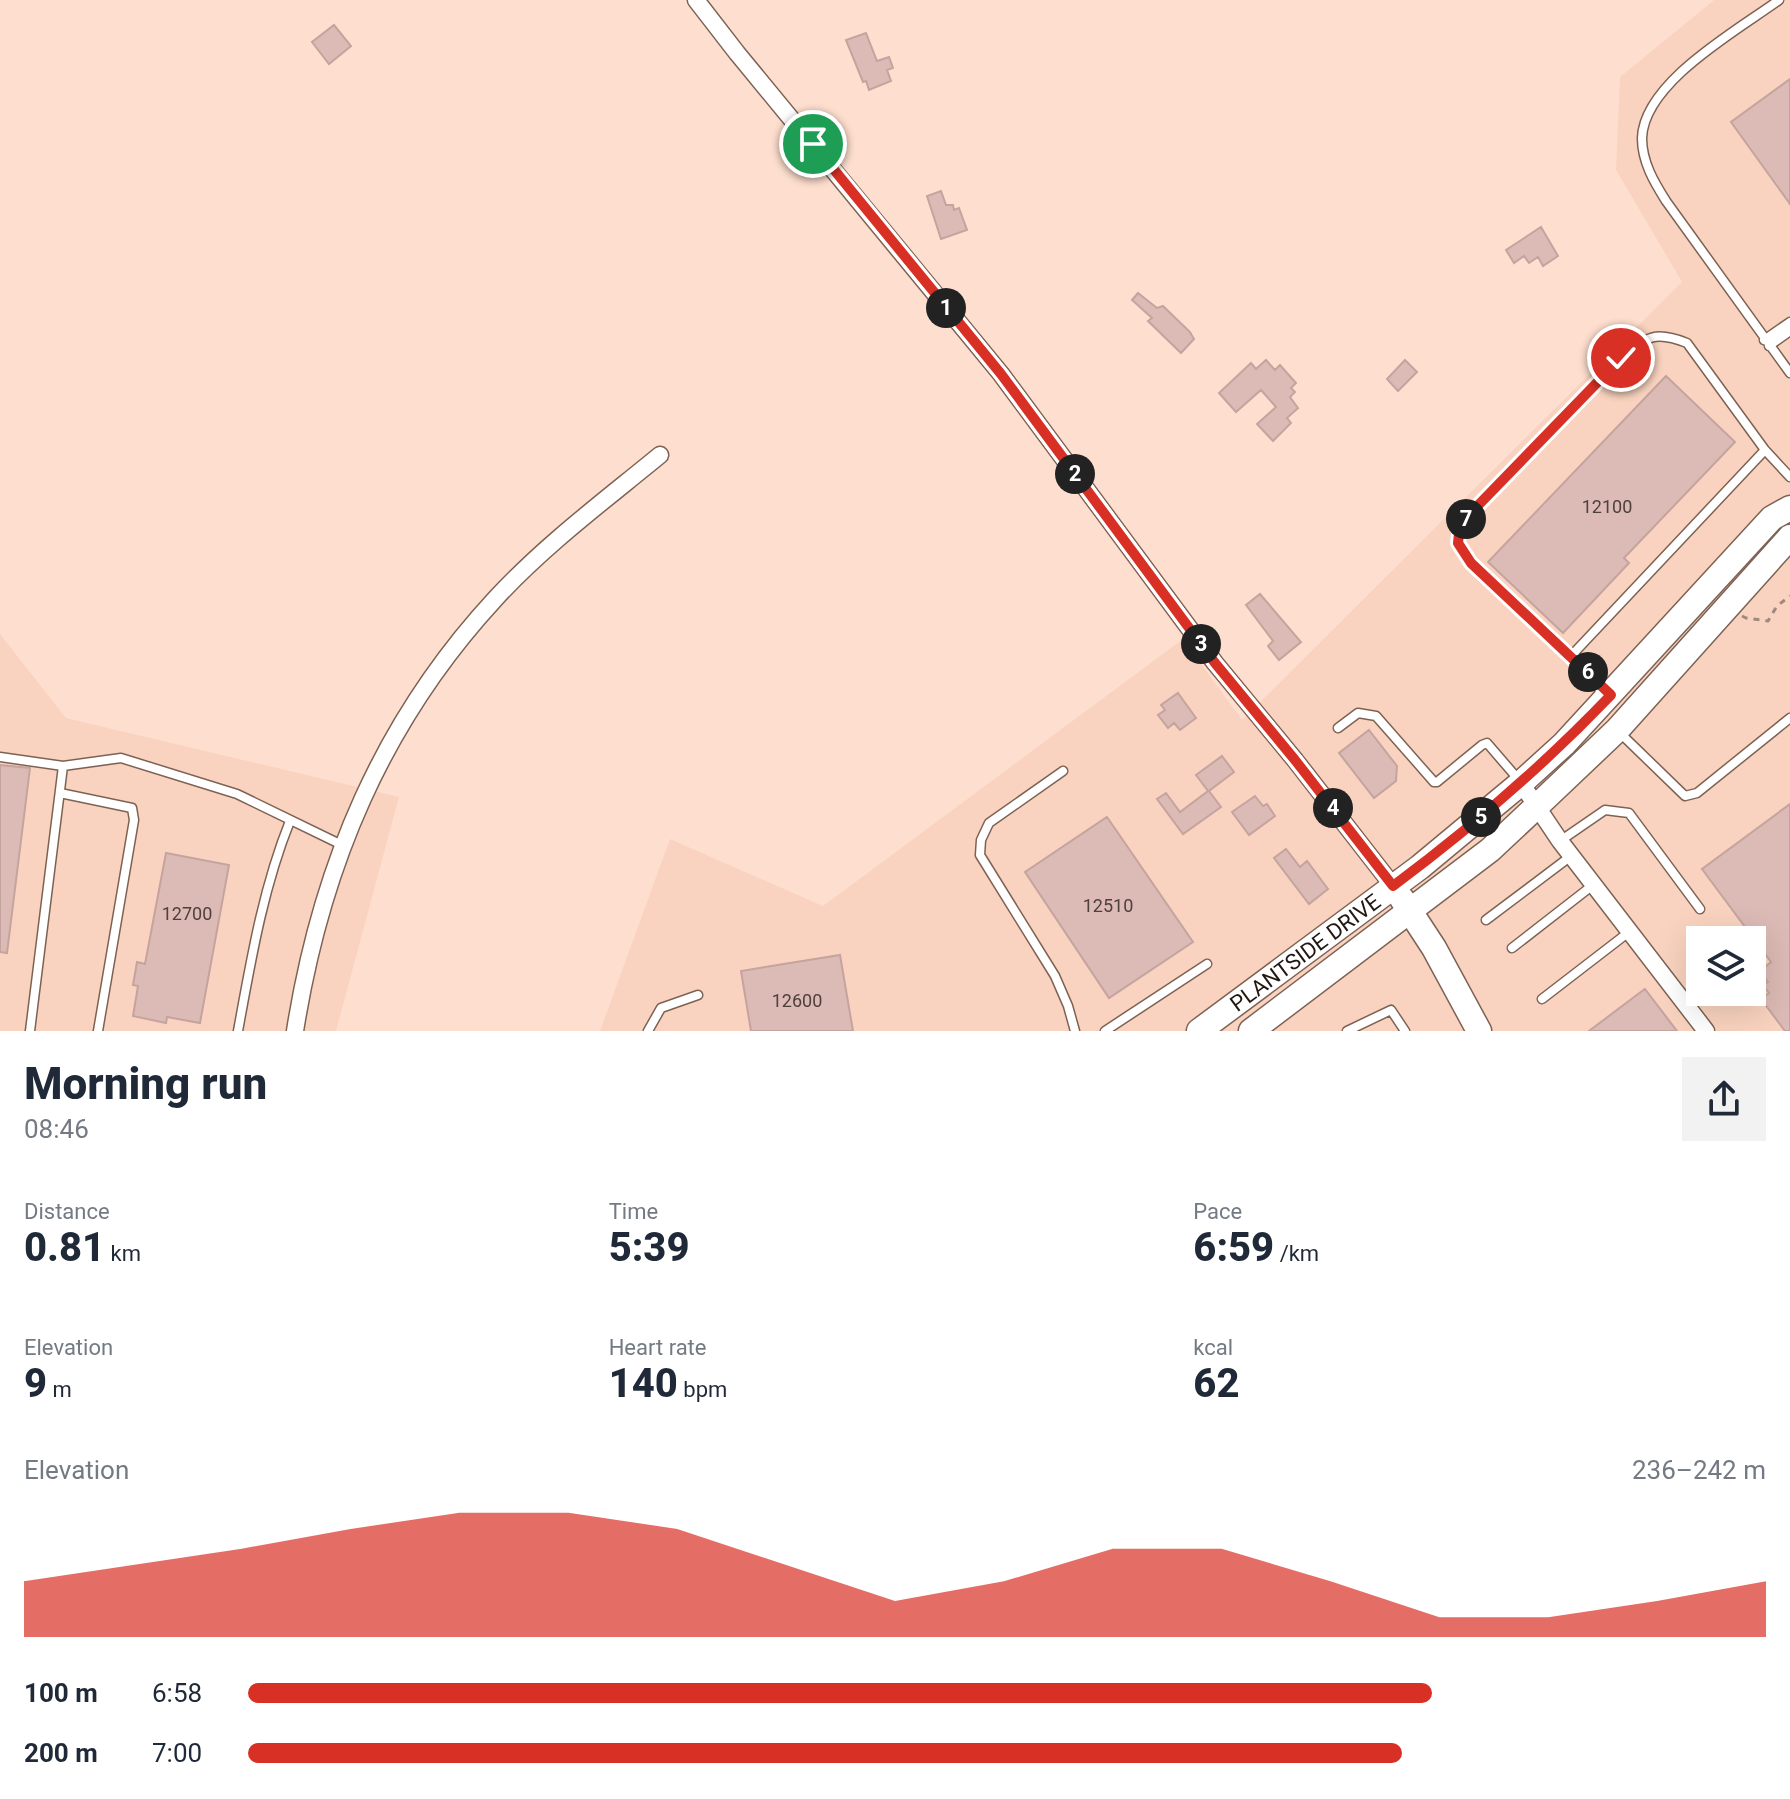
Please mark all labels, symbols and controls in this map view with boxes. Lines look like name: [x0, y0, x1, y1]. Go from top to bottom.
pin: [779, 110, 847, 178]
icon: arrive: [791, 122, 835, 166]
pin: 1: [926, 288, 966, 328]
text: 1: [940, 295, 952, 320]
pin: [1587, 324, 1655, 392]
icon: check: [1599, 336, 1643, 380]
pin: 2: [1055, 454, 1095, 494]
text: 2: [1069, 461, 1081, 486]
house number: 12100: [1582, 496, 1632, 517]
pin: 7: [1446, 499, 1486, 539]
text: 7: [1460, 506, 1472, 531]
pin: 3: [1181, 624, 1221, 664]
text: 3: [1195, 631, 1207, 656]
pin: 6: [1568, 652, 1608, 692]
text: 6: [1582, 659, 1594, 684]
pin: 4: [1313, 788, 1353, 828]
text: 4: [1327, 795, 1339, 820]
pin: 5: [1461, 797, 1501, 837]
text: 5: [1475, 804, 1487, 829]
street label: PLANTSIDE DRIVE: [1225, 889, 1385, 1017]
house number: 12510: [1083, 895, 1133, 916]
house number: 12700: [162, 903, 212, 924]
map controls: [1686, 926, 1766, 1006]
button: layers: [1686, 926, 1766, 1006]
house number: 12600: [772, 990, 822, 1011]
button: share: [1682, 1057, 1766, 1141]
text: Morning run: [24, 1058, 267, 1110]
text: 08:46: [24, 1114, 89, 1144]
text: Distance: [24, 1199, 110, 1224]
text: Time: [609, 1199, 658, 1224]
text: Pace: [1193, 1199, 1242, 1224]
text: 0.81: [24, 1224, 105, 1271]
text: 5:39: [609, 1224, 690, 1271]
text: 6:59: [1193, 1224, 1274, 1271]
text: km: [105, 1241, 141, 1266]
text: /km: [1274, 1241, 1319, 1266]
text: Elevation: [24, 1335, 113, 1360]
text: Heart rate: [609, 1335, 707, 1360]
text: kcal: [1193, 1335, 1233, 1360]
text: 9: [24, 1360, 47, 1407]
text: 140: [609, 1360, 678, 1407]
text: 62: [1193, 1360, 1239, 1407]
text: m: [47, 1377, 72, 1402]
text: bpm: [678, 1377, 727, 1402]
text: Elevation: [24, 1455, 129, 1485]
text: 236–242 m: [1632, 1455, 1766, 1485]
text: 100 m: [24, 1678, 98, 1708]
text: 6:58: [152, 1678, 202, 1708]
text: 200 m: [24, 1738, 98, 1768]
text: 7:00: [152, 1738, 202, 1768]

